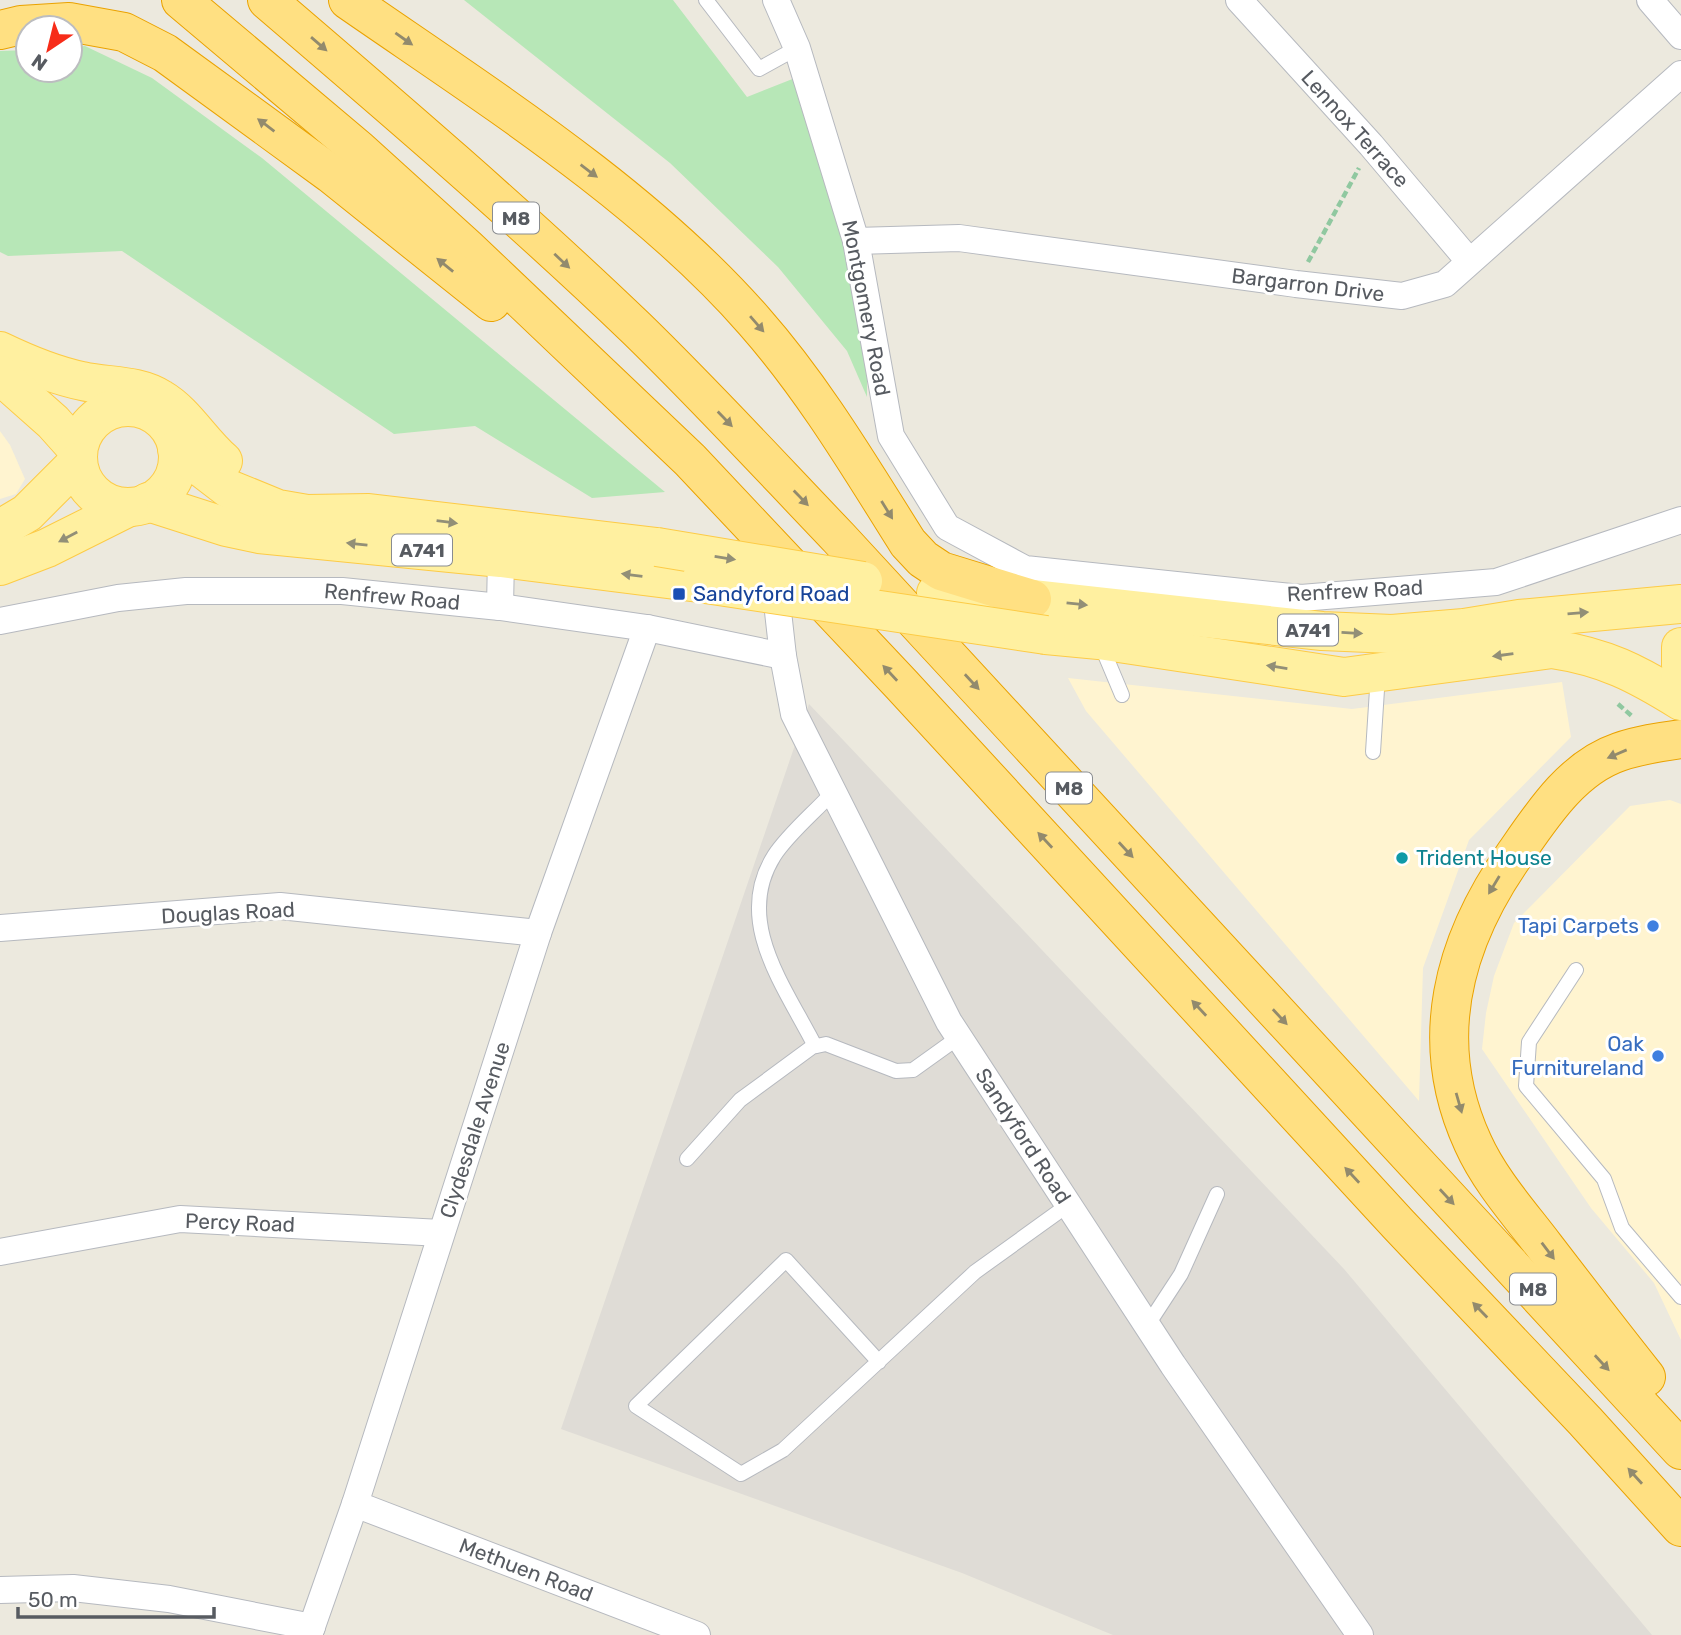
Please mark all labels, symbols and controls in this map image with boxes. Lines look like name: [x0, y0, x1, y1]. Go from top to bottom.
north arrow: [14, 14, 84, 84]
one-way arrow: [395, 32, 413, 46]
one-way arrow: [310, 36, 328, 52]
text: N: [27, 49, 52, 76]
street label: Lennox Terrace: [1296, 65, 1415, 192]
one-way arrow: [257, 118, 275, 133]
one-way arrow: [580, 164, 598, 178]
road number: M8: [493, 202, 539, 233]
street label: Montgomery Road: [837, 218, 896, 398]
one-way arrow: [553, 252, 570, 268]
one-way arrow: [437, 258, 454, 273]
street label: Bargarron Drive: [1230, 263, 1386, 306]
one-way arrow: [749, 316, 764, 333]
one-way arrow: [717, 411, 734, 428]
one-way arrow: [792, 489, 808, 506]
one-way arrow: [881, 501, 894, 520]
one-way arrow: [436, 517, 458, 528]
one-way arrow: [58, 531, 78, 542]
road number: A741: [392, 534, 452, 566]
one-way arrow: [346, 538, 368, 549]
one-way arrow: [714, 553, 736, 564]
one-way arrow: [621, 569, 643, 580]
street label: Renfrew Road: [1286, 574, 1424, 607]
street label: Renfrew Road: [323, 578, 461, 615]
place label: Sandyford Road: [693, 581, 850, 606]
marker: Sandyford Road: [671, 586, 687, 602]
one-way arrow: [1066, 599, 1088, 610]
one-way arrow: [1567, 607, 1589, 618]
road number: A741: [1278, 614, 1338, 646]
one-way arrow: [1341, 628, 1363, 639]
one-way arrow: [1491, 650, 1513, 661]
one-way arrow: [1266, 661, 1288, 672]
one-way arrow: [883, 665, 899, 682]
one-way arrow: [964, 673, 980, 691]
one-way arrow: [1607, 748, 1627, 760]
road number: M8: [1046, 772, 1092, 804]
one-way arrow: [1037, 832, 1053, 849]
one-way arrow: [1118, 841, 1134, 858]
place label: Trident House: [1416, 845, 1552, 870]
marker: Trident House: [1394, 850, 1410, 866]
one-way arrow: [1488, 876, 1501, 895]
street label: Douglas Road: [160, 897, 296, 928]
place label: Tapi Carpets: [1518, 913, 1639, 938]
marker: Tapi Carpets: [1645, 918, 1661, 934]
one-way arrow: [1191, 1000, 1207, 1017]
one-way arrow: [1272, 1008, 1288, 1025]
place label: Oak Furnitureland: [1511, 1031, 1644, 1080]
street label: Clydesdale Avenue: [434, 1038, 515, 1221]
marker: Oak Furnitureland: [1650, 1048, 1666, 1064]
street label: Sandyford Road: [970, 1063, 1077, 1208]
one-way arrow: [1454, 1092, 1465, 1114]
one-way arrow: [1345, 1167, 1361, 1184]
one-way arrow: [1439, 1188, 1455, 1206]
street label: Percy Road: [185, 1208, 295, 1237]
one-way arrow: [1541, 1242, 1555, 1260]
road number: M8: [1510, 1274, 1556, 1304]
one-way arrow: [1471, 1302, 1488, 1319]
one-way arrow: [1594, 1354, 1610, 1371]
one-way arrow: [1628, 1468, 1643, 1485]
street label: Methuen Road: [456, 1533, 597, 1607]
scale bar: [18, 1576, 214, 1620]
text: 50 m: [28, 1587, 78, 1612]

